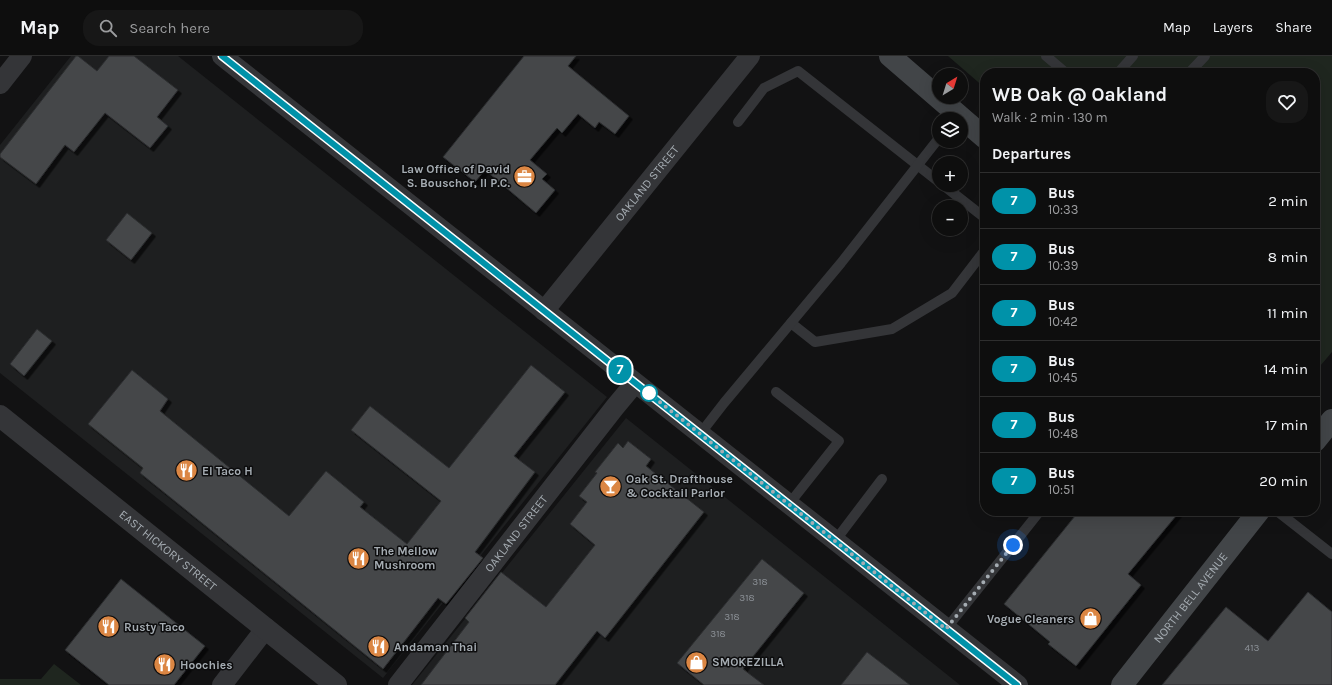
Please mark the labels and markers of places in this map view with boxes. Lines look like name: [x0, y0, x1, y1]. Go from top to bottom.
place label: Law Office of David S. Bouschor, II P.C.: [401, 162, 510, 190]
office icon: Law Office of David S. Bouschor, II P.C.: [512, 163, 538, 189]
unlabelled marker: [640, 384, 658, 402]
restaurant icon: El Taco H: [173, 458, 199, 484]
place label: El Taco H: [202, 464, 253, 478]
place label: Oak St. Drafthouse & Cocktail Parlor: [626, 472, 733, 500]
bar icon: Oak St. Drafthouse & Cocktail Parlor: [598, 473, 624, 499]
place label: The Mellow Mushroom: [374, 544, 437, 572]
restaurant icon: The Mellow Mushroom: [345, 545, 371, 571]
shop icon: Vogue Cleaners: [1077, 606, 1103, 632]
place label: Vogue Cleaners: [987, 612, 1074, 626]
restaurant icon: Rusty Taco: [96, 614, 122, 640]
place label: Rusty Taco: [124, 620, 185, 634]
restaurant icon: Andaman Thai: [365, 634, 391, 660]
place label: Andaman Thai: [394, 640, 477, 654]
shop icon: SMOKEZILLA: [683, 649, 709, 675]
restaurant icon: Hoochies: [151, 652, 177, 678]
place label: SMOKEZILLA: [712, 655, 784, 669]
place label: Hoochies: [180, 658, 233, 672]

